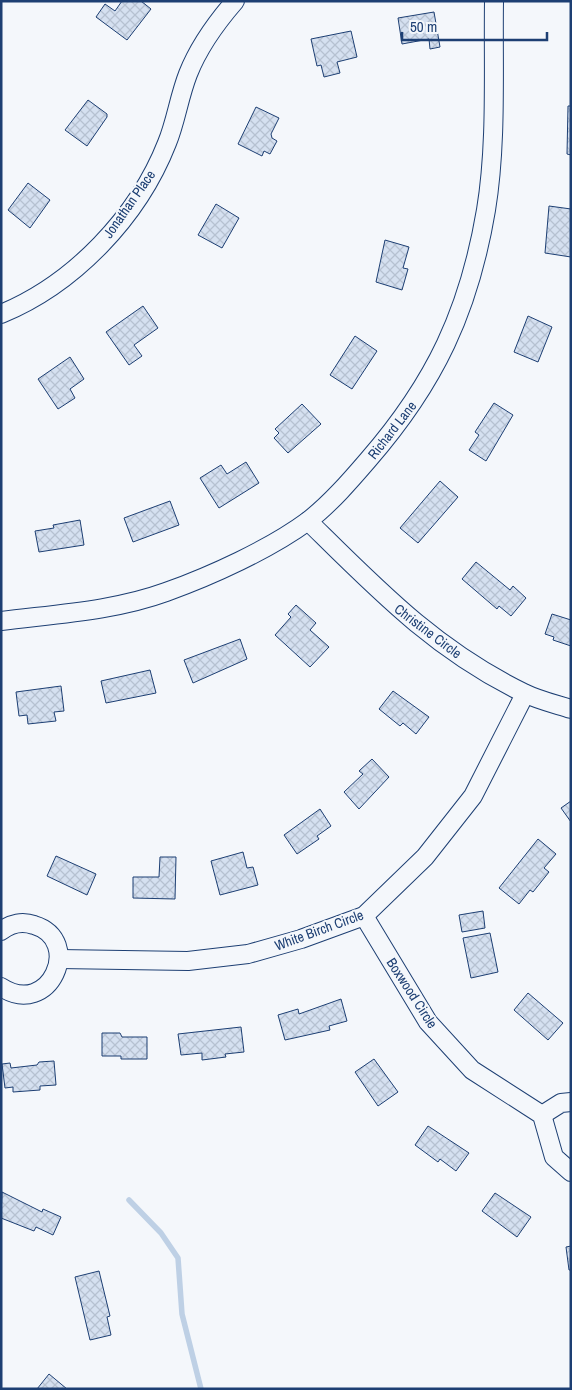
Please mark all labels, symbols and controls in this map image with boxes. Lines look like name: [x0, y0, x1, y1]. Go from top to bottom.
scale bar: [402, 10, 547, 42]
text: 50 m: [410, 16, 437, 37]
street label: Jonathan Place: [99, 166, 159, 242]
street label: Richard Lane: [364, 397, 420, 463]
street label: Christine Circle: [391, 600, 465, 662]
street label: White Birch Circle: [272, 906, 366, 954]
street label: Boxwood Circle: [383, 954, 441, 1032]

